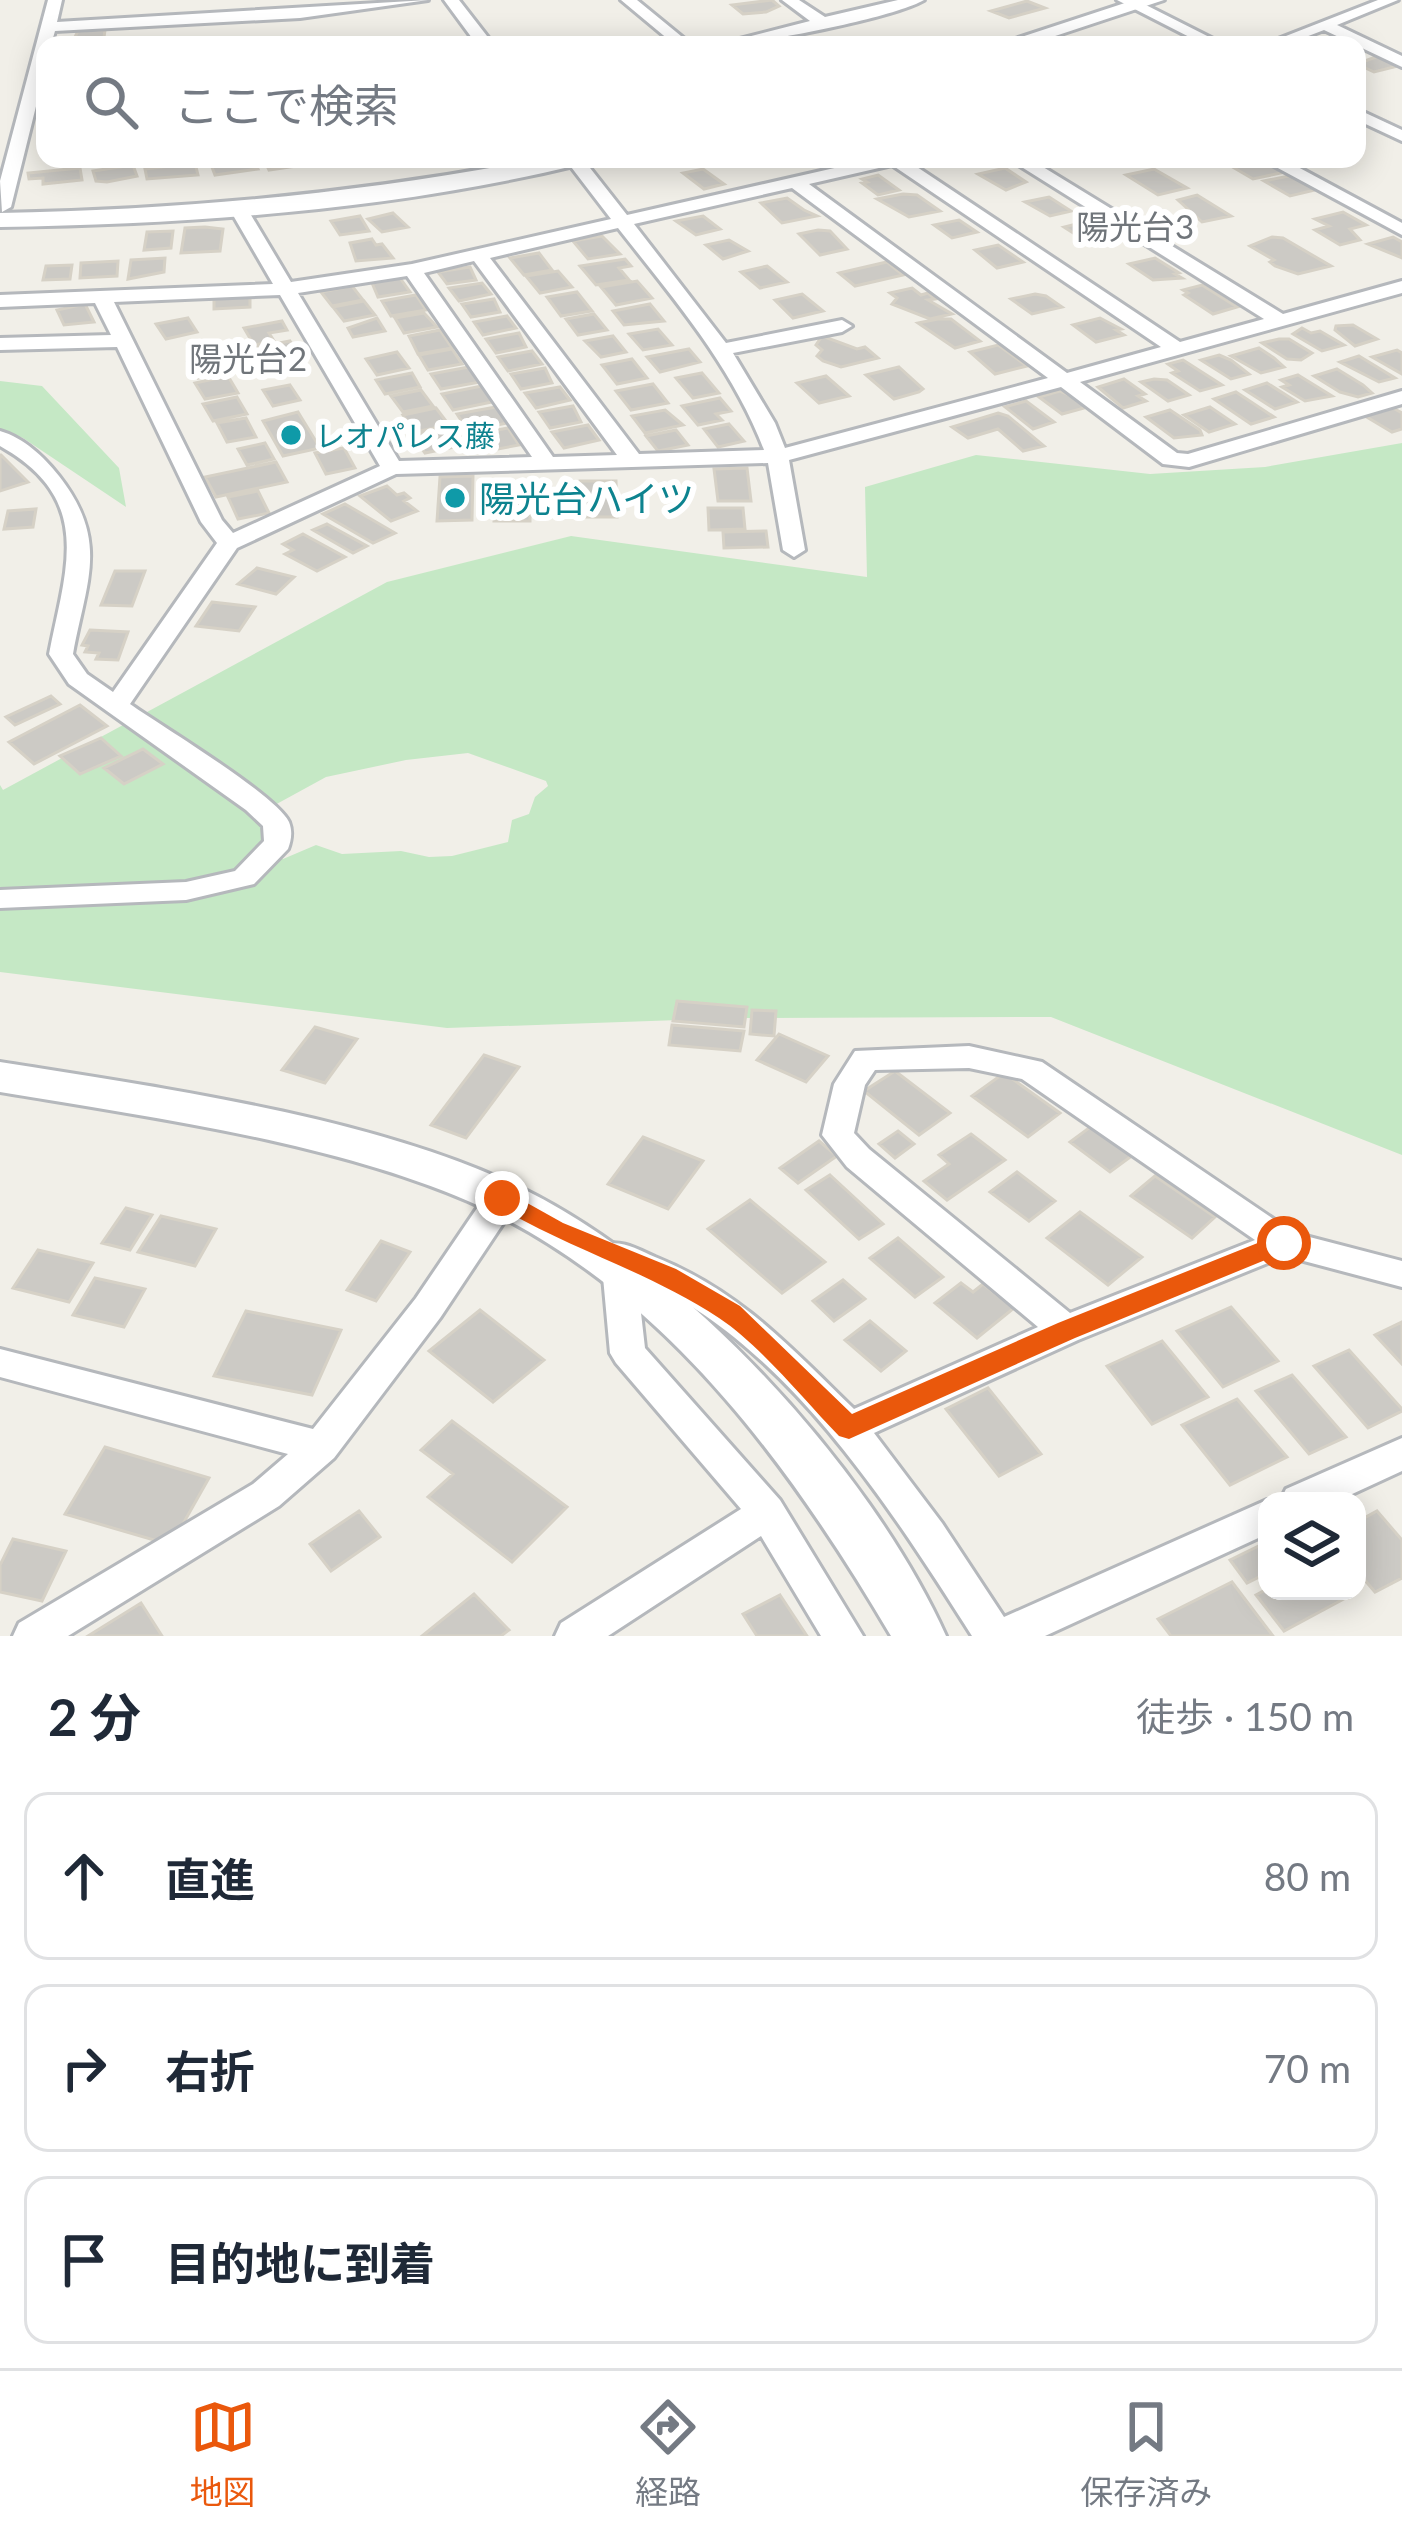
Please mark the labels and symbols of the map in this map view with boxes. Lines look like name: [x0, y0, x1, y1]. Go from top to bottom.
district label: 陽光台3: [1076, 206, 1194, 246]
district label: 陽光台2: [189, 338, 307, 378]
place label: レオパレス藤: [315, 417, 495, 453]
marker: レオパレス藤: [278, 422, 304, 448]
place label: 陽光台ハイツ: [479, 476, 694, 520]
marker: 陽光台ハイツ: [442, 485, 468, 511]
route end: [475, 1171, 529, 1225]
route start: [1257, 1216, 1311, 1270]

